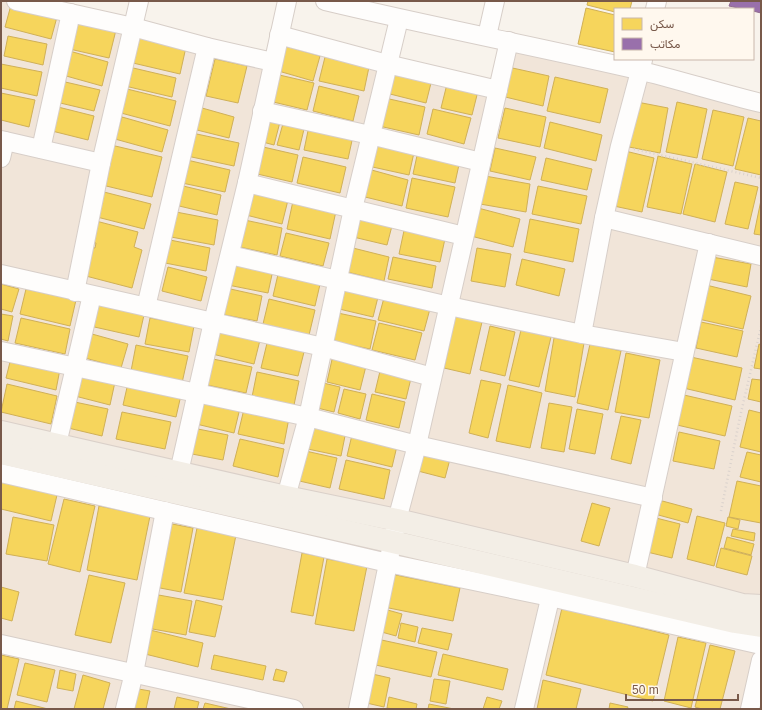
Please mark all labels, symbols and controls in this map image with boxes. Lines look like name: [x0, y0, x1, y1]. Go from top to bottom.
legend: [614, 8, 754, 60]
text: سكن: [650, 17, 674, 32]
text: مكاتب: [650, 37, 681, 51]
scale bar: [626, 676, 738, 702]
text: 50 m: [632, 683, 659, 697]

